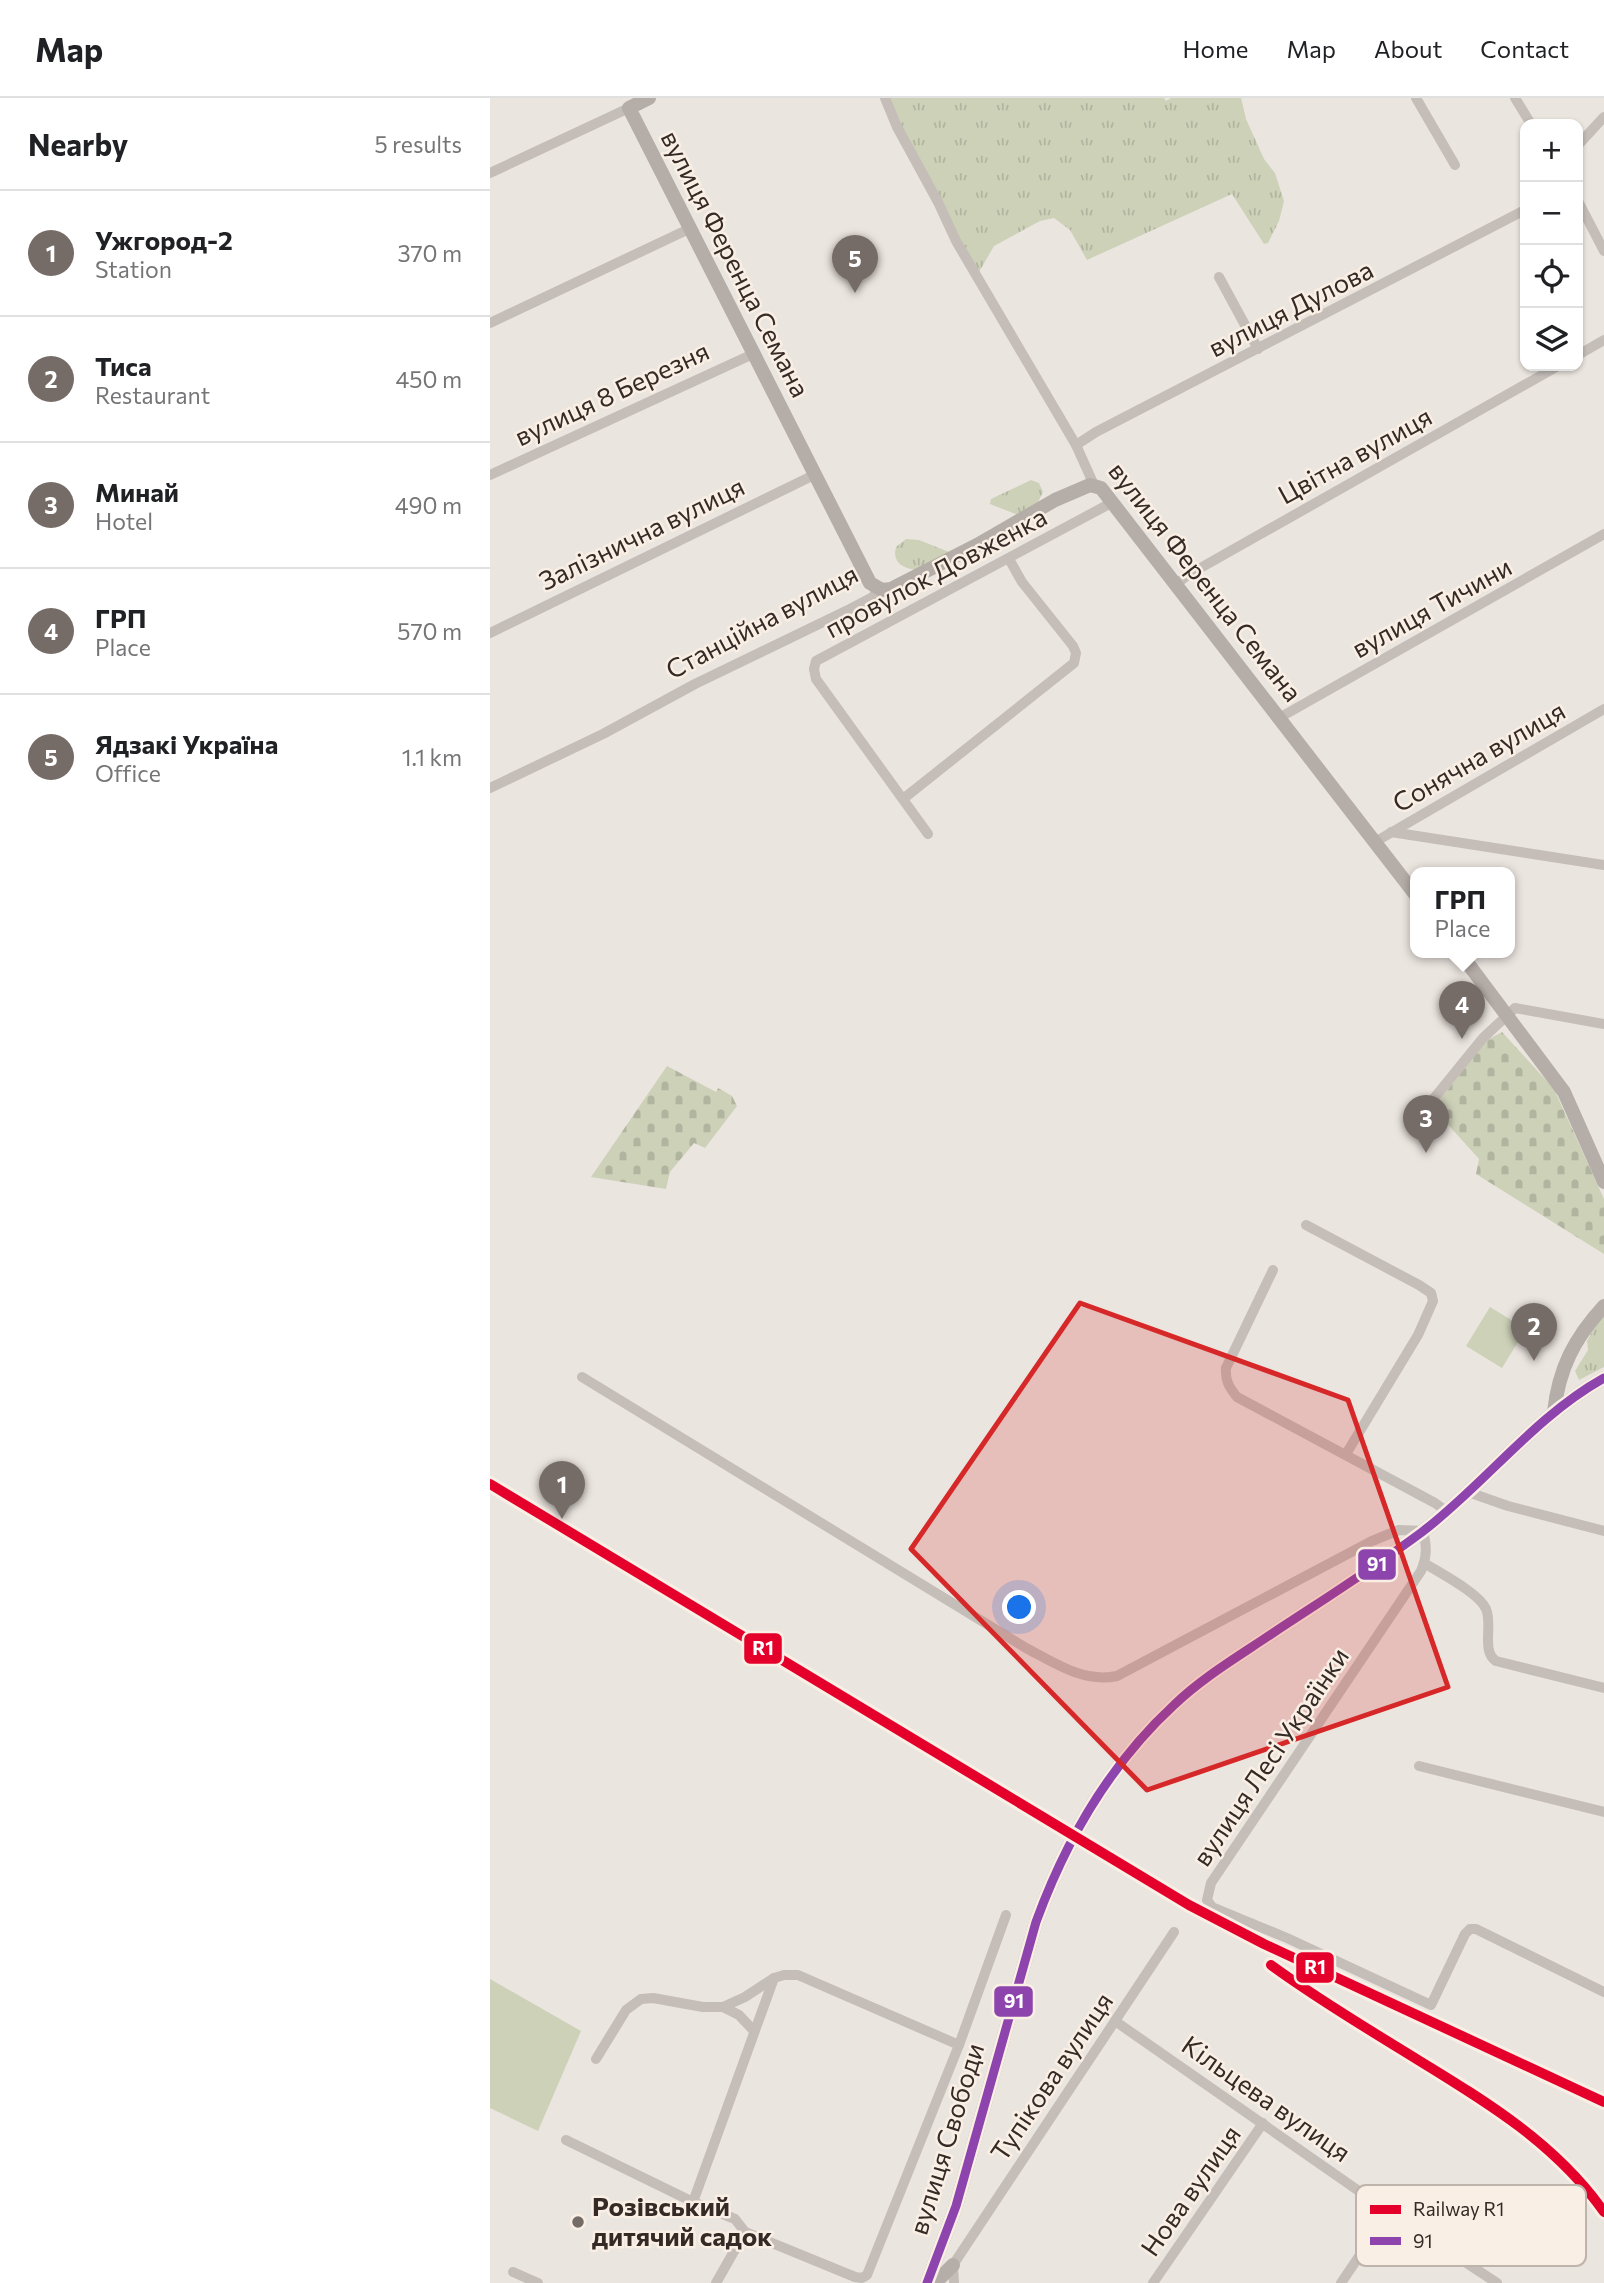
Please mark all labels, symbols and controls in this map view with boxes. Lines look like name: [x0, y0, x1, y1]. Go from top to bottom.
text: Map: [35, 28, 103, 69]
text: Home: [1183, 34, 1249, 63]
text: Map: [1287, 34, 1336, 63]
text: About: [1374, 34, 1442, 63]
text: Contact: [1480, 34, 1569, 63]
map controls: [1520, 119, 1583, 371]
button: +: [1520, 119, 1583, 182]
text: Nearby: [28, 125, 128, 162]
street label: вулиця Ференца Семана: [656, 125, 817, 402]
text: 5 results: [374, 130, 462, 158]
button: −: [1520, 182, 1583, 245]
text: Ужгород-2: [95, 224, 233, 255]
pin: 5: [832, 235, 878, 293]
text: 1: [46, 239, 56, 267]
text: 370 m: [397, 239, 462, 267]
button: locate: [1520, 245, 1583, 308]
street label: вулиця Дулова: [1203, 253, 1378, 362]
text: Station: [95, 255, 172, 283]
button: layers: [1520, 308, 1583, 371]
street label: вулиця 8 Березня: [509, 334, 713, 451]
text: Тиса: [95, 350, 151, 381]
text: 2: [44, 365, 58, 393]
text: 450 m: [396, 365, 462, 393]
text: Restaurant: [95, 381, 210, 409]
street label: Цвітна вулиця: [1272, 400, 1437, 510]
street label: вулиця Ференца Семана: [1103, 455, 1309, 707]
street label: Залізнична вулиця: [534, 470, 749, 596]
text: Минай: [95, 476, 179, 507]
text: 3: [44, 491, 58, 519]
text: 490 m: [395, 491, 462, 519]
street label: провулок Довженка: [819, 500, 1052, 643]
text: Hotel: [95, 507, 153, 535]
street label: вулиця Тичини: [1346, 550, 1517, 663]
street label: Станційна вулиця: [660, 557, 863, 684]
text: ГРП: [95, 602, 146, 633]
text: 4: [44, 617, 58, 645]
text: 570 m: [397, 617, 462, 645]
text: Place: [95, 633, 151, 661]
street label: Сонячна вулиця: [1387, 694, 1570, 818]
text: Ядзакі Україна: [95, 728, 278, 759]
text: 5: [44, 743, 58, 771]
text: 1.1 km: [402, 743, 462, 771]
text: Office: [95, 759, 161, 787]
popup: [1410, 867, 1515, 958]
text: ГРП: [1435, 883, 1486, 914]
text: Place: [1435, 914, 1490, 942]
pin: 4: [1439, 981, 1485, 1039]
pin: 3: [1403, 1095, 1449, 1153]
pin: 2: [1511, 1303, 1557, 1361]
pin: 1: [539, 1461, 585, 1519]
line badge: 91: [1357, 1548, 1397, 1581]
text: 91: [1367, 1552, 1387, 1575]
your location: [1002, 1590, 1036, 1624]
line badge: R1: [743, 1632, 783, 1665]
text: R1: [752, 1636, 774, 1659]
street label: вулиця Лесі Українки: [1185, 1641, 1354, 1871]
line badge: R1: [1295, 1951, 1335, 1984]
text: R1: [1304, 1955, 1326, 1978]
line badge: 91: [993, 1985, 1034, 2018]
street label: Тупікова вулиця: [983, 1986, 1118, 2166]
text: 91: [1004, 1989, 1024, 2012]
street label: Кільцева вулиця: [1177, 2028, 1357, 2167]
street label: вулиця Свободи: [902, 2039, 989, 2238]
street label: Нова вулиця: [1133, 2119, 1246, 2261]
legend: [1356, 2185, 1586, 2266]
place label: Розівський дитячий садок: [592, 2190, 772, 2251]
text: Railway R1: [1413, 2197, 1504, 2220]
marker: Розівський дитячий садок: [570, 2214, 586, 2230]
text: 91: [1413, 2229, 1433, 2252]

